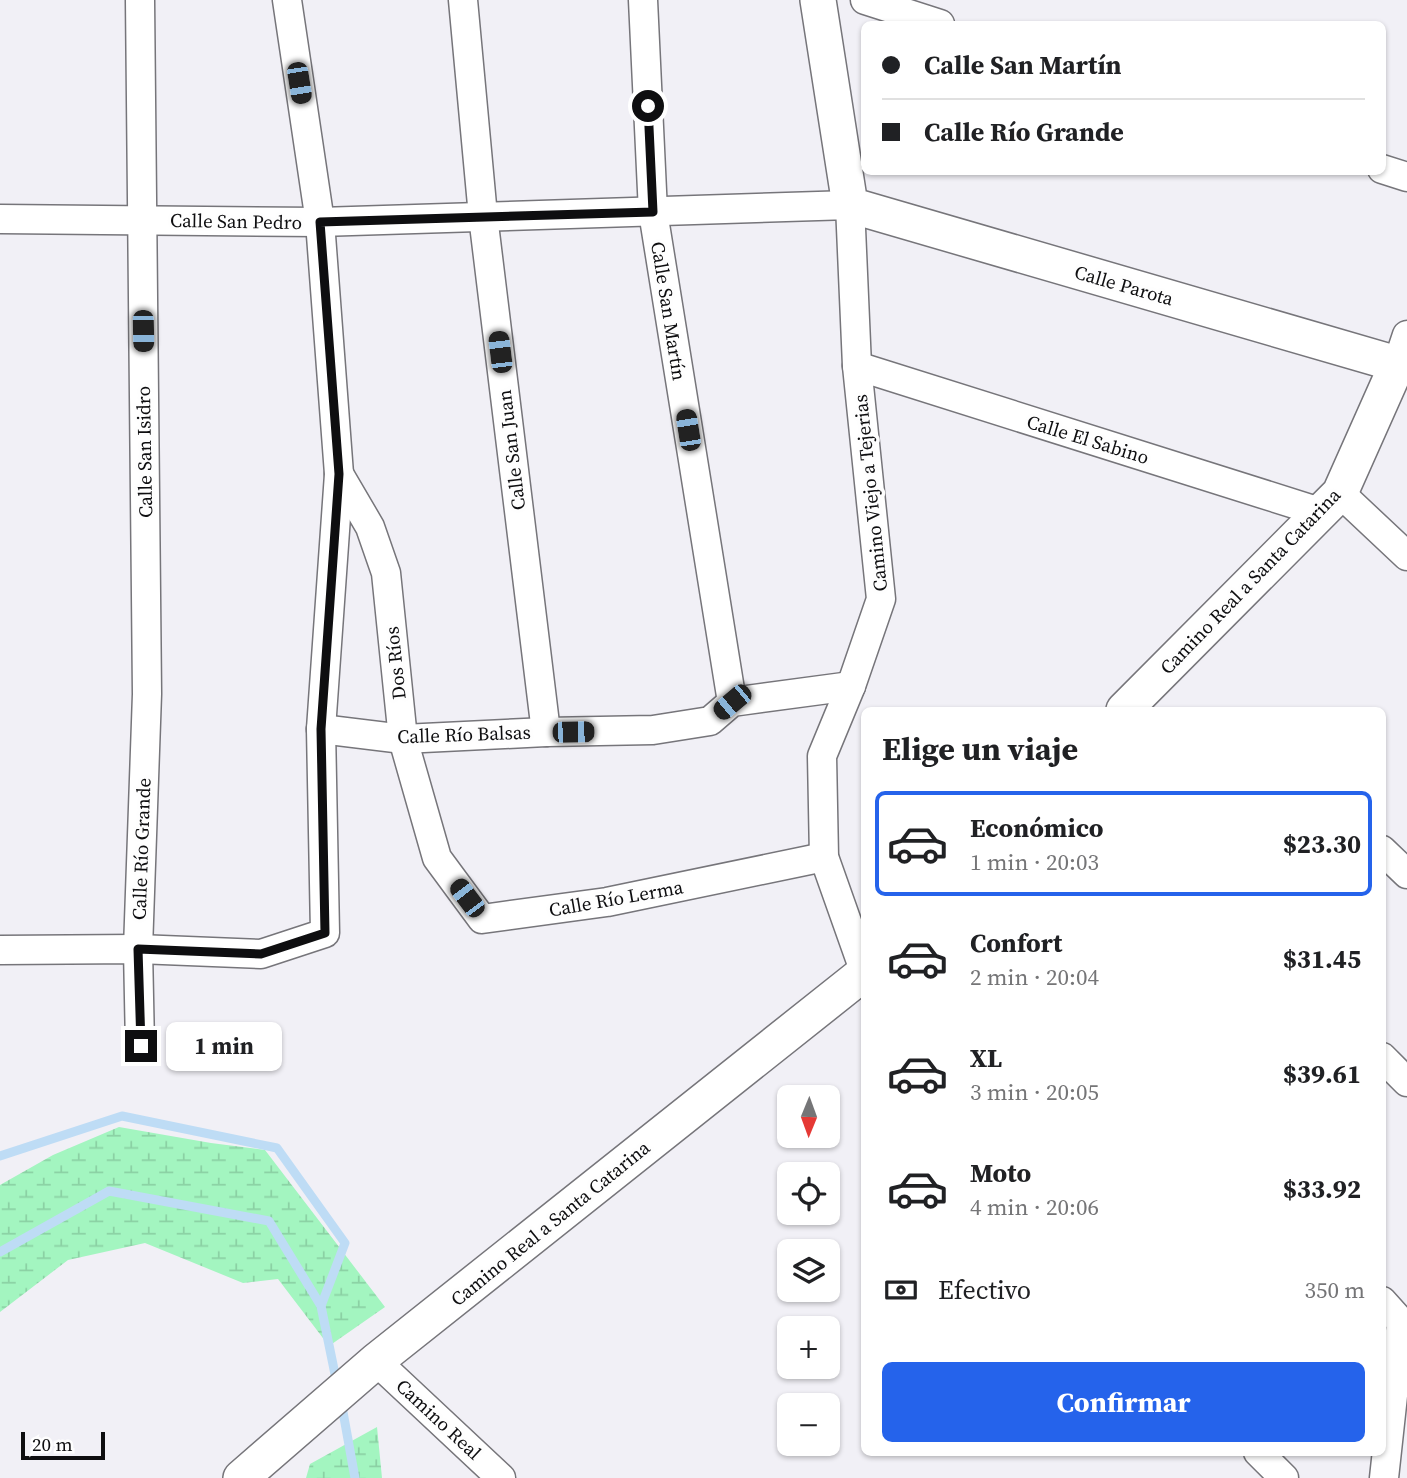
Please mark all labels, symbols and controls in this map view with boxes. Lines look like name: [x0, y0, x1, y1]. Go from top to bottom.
text: Calle San Martín: [924, 47, 1122, 83]
car: [286, 61, 313, 105]
route start: [632, 90, 664, 122]
text: Calle Río Grande: [924, 114, 1124, 150]
street label: Calle San Pedro: [170, 207, 302, 235]
street label: Calle San Martín: [645, 240, 693, 382]
street label: Calle Parota: [1071, 258, 1177, 312]
car: [133, 310, 154, 352]
car: [488, 330, 513, 374]
street label: Calle San Isidro: [130, 386, 158, 518]
street label: Calle San Juan: [491, 388, 531, 512]
street label: Camino Viejo a Tejerias: [847, 393, 893, 593]
car: [675, 408, 702, 452]
street label: Calle El Sabino: [1024, 408, 1152, 470]
street label: Camino Real a Santa Catarina: [1154, 482, 1346, 680]
street label: Dos Ríos: [378, 625, 412, 701]
car: [710, 680, 755, 724]
street label: Calle Río Balsas: [397, 719, 531, 749]
car: [552, 721, 595, 743]
text: Elige un viaje: [882, 727, 1078, 771]
street label: Calle Río Grande: [126, 777, 156, 921]
text: Económico: [970, 810, 1103, 846]
icon: car: [886, 812, 949, 875]
text: $23.30: [1283, 826, 1361, 862]
text: 1 min · 20:03: [970, 846, 1099, 878]
street label: Calle Río Lerma: [547, 873, 685, 923]
car: [446, 875, 489, 921]
text: Confort: [970, 925, 1062, 961]
icon: car: [886, 927, 949, 990]
text: $31.45: [1283, 941, 1361, 977]
text: 2 min · 20:04: [970, 961, 1099, 993]
callout: 1 min: [166, 1021, 281, 1070]
route end: [125, 1030, 157, 1062]
text: 1 min: [194, 1030, 254, 1062]
text: XL: [970, 1040, 1002, 1076]
icon: car: [886, 1042, 949, 1105]
text: $39.61: [1283, 1056, 1361, 1092]
text: 3 min · 20:05: [970, 1076, 1099, 1108]
north arrow: [777, 1085, 840, 1148]
map controls: [777, 1085, 840, 1456]
street label: Camino Real a Santa Catarina: [445, 1134, 655, 1312]
text: Moto: [970, 1155, 1031, 1191]
icon: car: [886, 1157, 949, 1220]
button: locate: [777, 1162, 840, 1225]
text: $33.92: [1283, 1171, 1361, 1207]
text: 4 min · 20:06: [970, 1191, 1099, 1223]
button: layers: [777, 1239, 840, 1302]
icon: cash: [882, 1271, 920, 1309]
text: Efectivo: [938, 1272, 1031, 1308]
text: 350 m: [1304, 1274, 1365, 1306]
button: +: [777, 1316, 840, 1379]
button: Confirmar: [882, 1362, 1365, 1442]
street label: Camino Real: [391, 1373, 488, 1465]
button: −: [777, 1393, 840, 1456]
scale bar: [21, 1429, 105, 1461]
text: 20 m: [32, 1431, 73, 1457]

